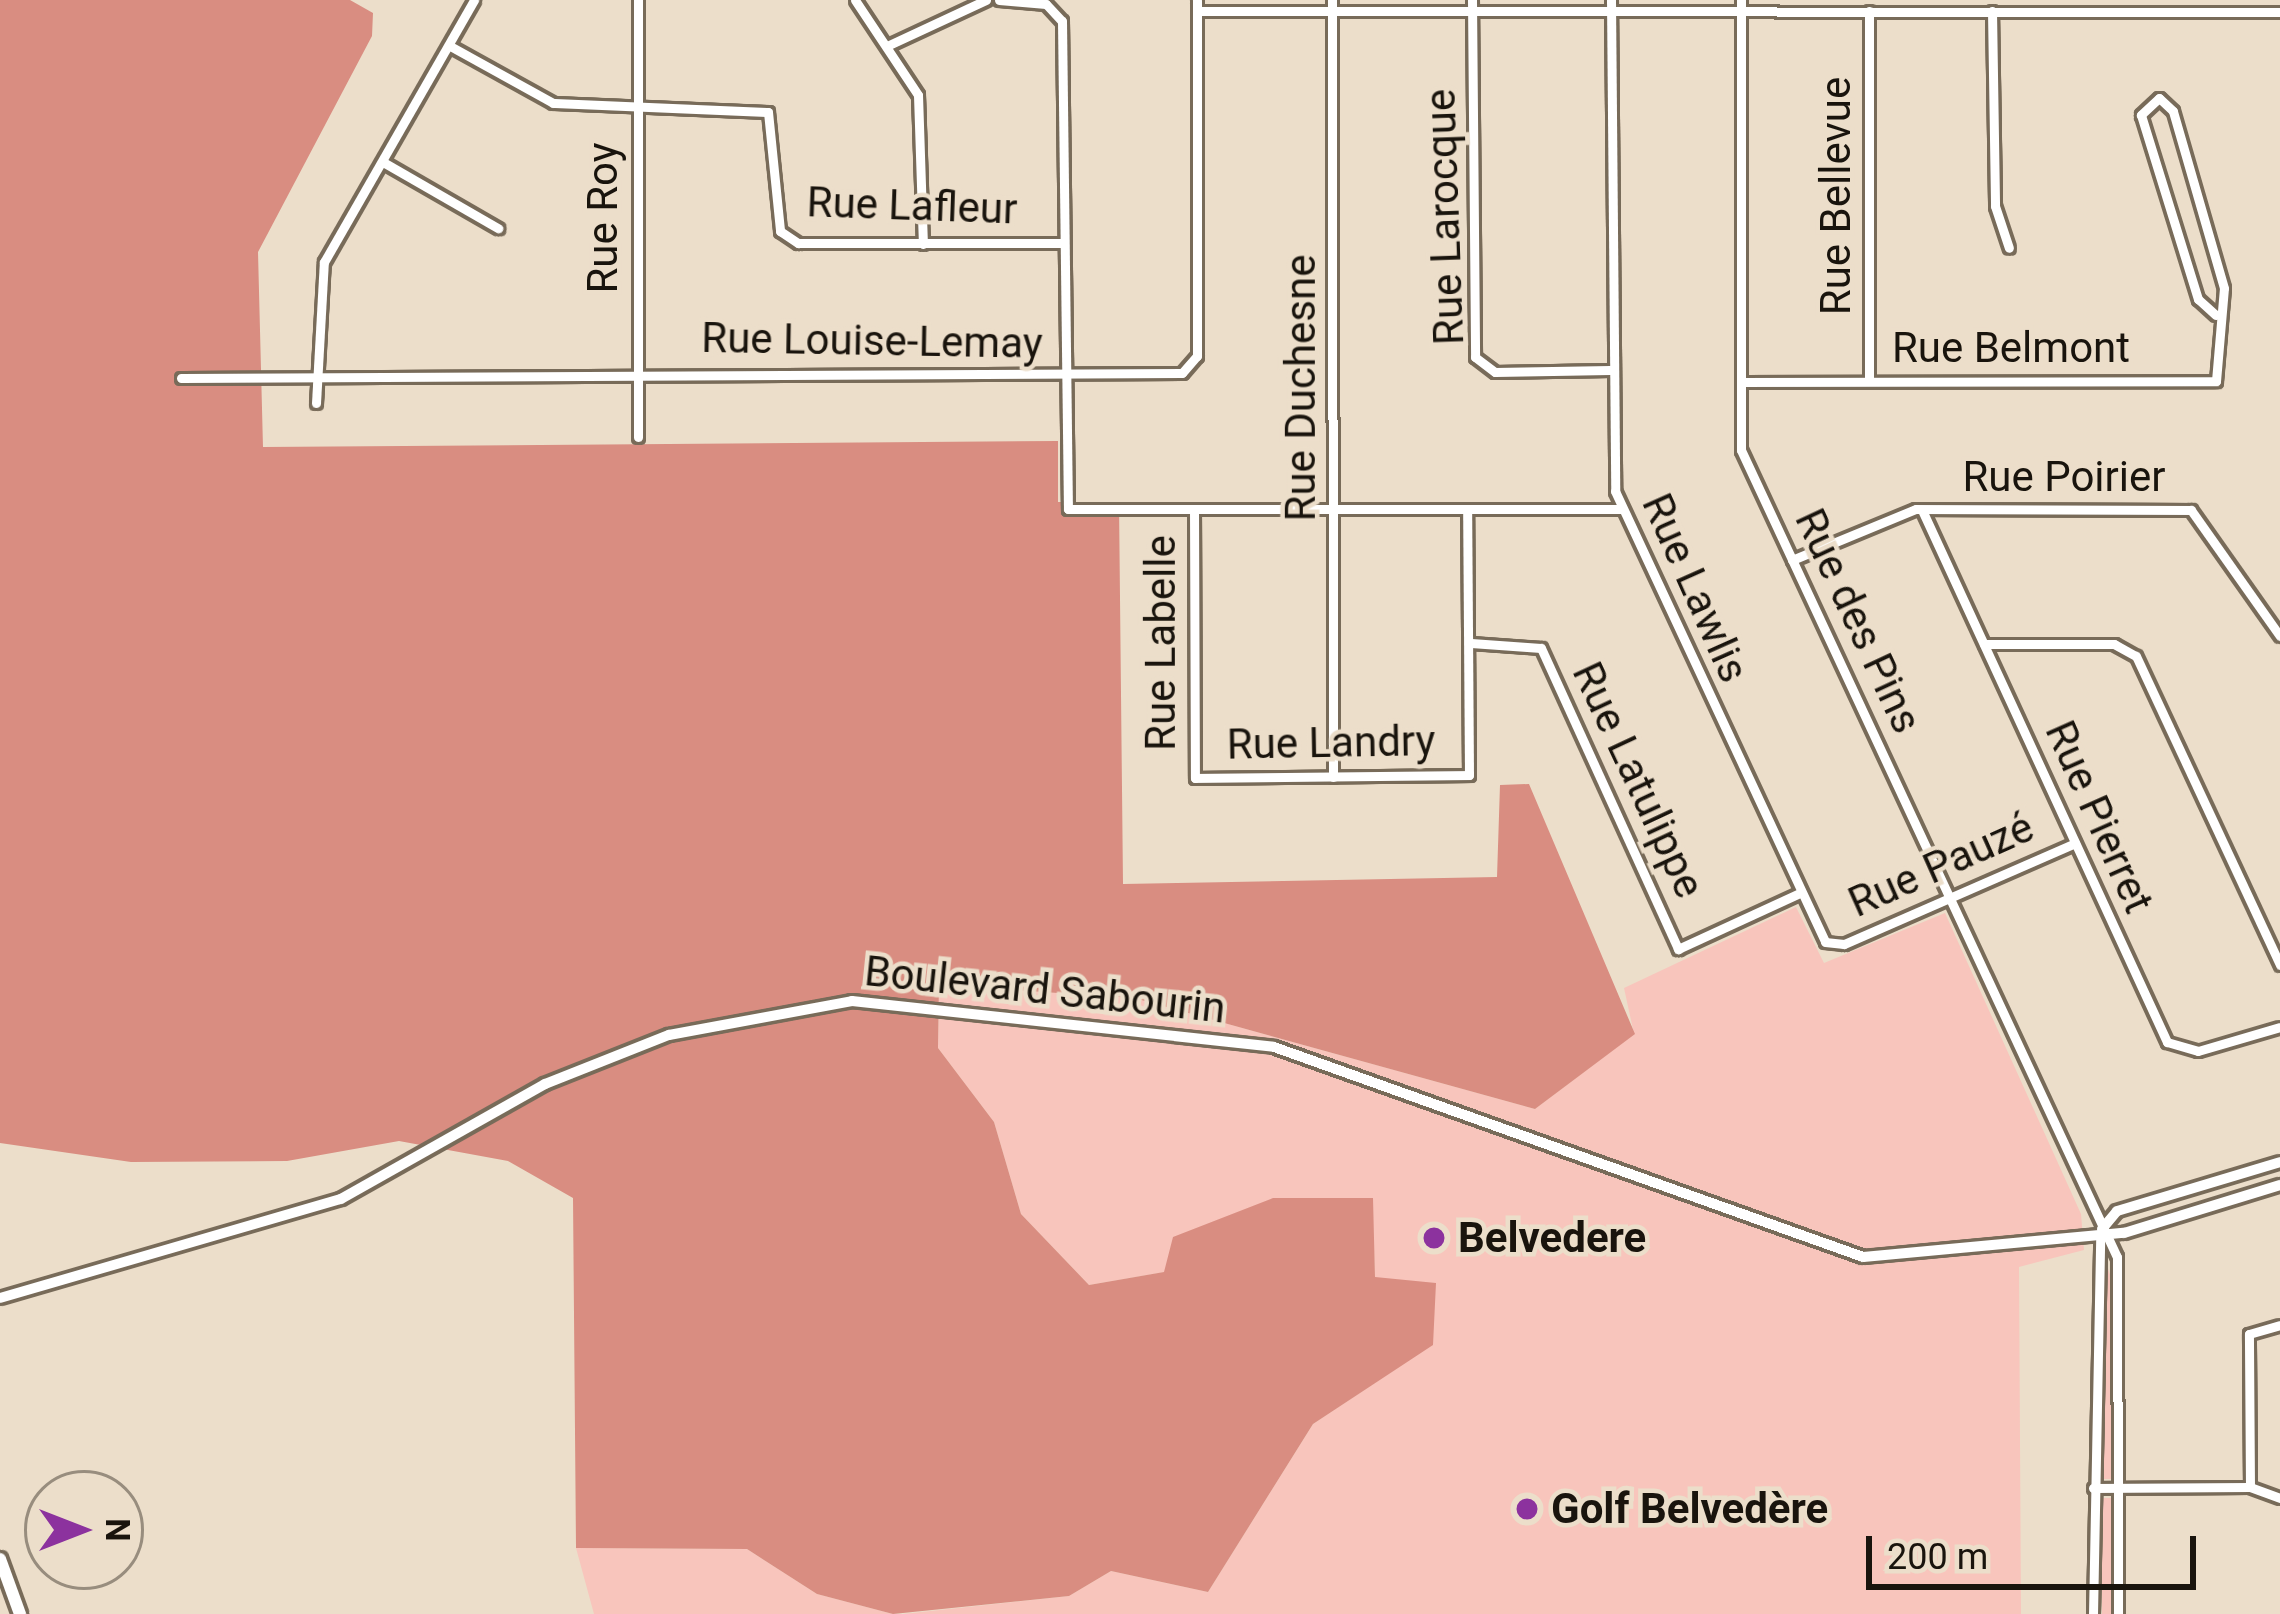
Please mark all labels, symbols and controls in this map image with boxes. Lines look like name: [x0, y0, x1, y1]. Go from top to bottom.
street label: Rue Bellevue: [1811, 77, 1861, 315]
street label: Rue Larocque: [1415, 88, 1475, 346]
street label: Rue Roy: [578, 142, 628, 294]
street label: Rue Lafleur: [806, 177, 1018, 235]
street label: Rue Duchesne: [1276, 255, 1326, 521]
street label: Rue Louise-Lemay: [701, 313, 1043, 369]
street label: Rue Belmont: [1892, 323, 2130, 373]
street label: Rue Poirier: [1962, 452, 2166, 502]
street label: Rue Lawlis: [1631, 486, 1759, 690]
street label: Rue des Pins: [1784, 501, 1932, 741]
street label: Rue Labelle: [1136, 535, 1186, 751]
street label: Rue Latulippe: [1561, 654, 1715, 906]
street label: Rue Pierret: [2034, 713, 2164, 921]
street label: Rue Landry: [1226, 716, 1436, 770]
street label: Rue Pauzé: [1841, 802, 2041, 928]
street label: Boulevard Sabourin: [862, 946, 1228, 1034]
place label: Belvedere: [1458, 1213, 1646, 1263]
marker: Belvedere: [1421, 1225, 1447, 1251]
north arrow: [24, 1470, 144, 1590]
place label: Golf Belvedère: [1551, 1484, 1828, 1534]
marker: Golf Belvedère: [1514, 1496, 1540, 1522]
scale bar: [1872, 1512, 2202, 1586]
text: N: [98, 1518, 137, 1542]
text: 200 m: [1887, 1536, 1988, 1578]

